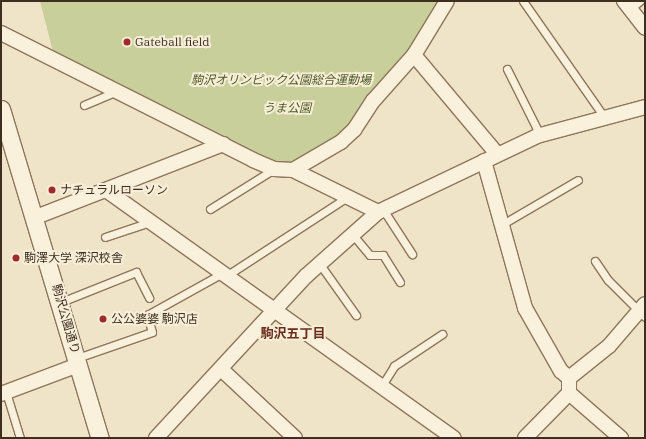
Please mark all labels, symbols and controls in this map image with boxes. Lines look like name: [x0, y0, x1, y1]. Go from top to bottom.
place label: Gateball field: [135, 35, 210, 49]
marker: Gateball field: [122, 37, 132, 47]
park label: 駒沢オリンピック公園総合運動場: [191, 73, 371, 87]
park label: うま公園: [263, 101, 311, 115]
place label: ナチュラルローソン: [60, 183, 168, 197]
marker: ナチュラルローソン: [47, 185, 57, 195]
place label: 駒澤大学 深沢校舎: [24, 251, 123, 265]
marker: 駒澤大学 深沢校舎: [11, 253, 21, 263]
street label: 駒沢公園通り: [49, 282, 83, 356]
place label: 公公婆婆 駒沢店: [111, 312, 198, 326]
marker: 公公婆婆 駒沢店: [98, 314, 108, 324]
district label: 駒沢五丁目: [261, 326, 325, 342]

